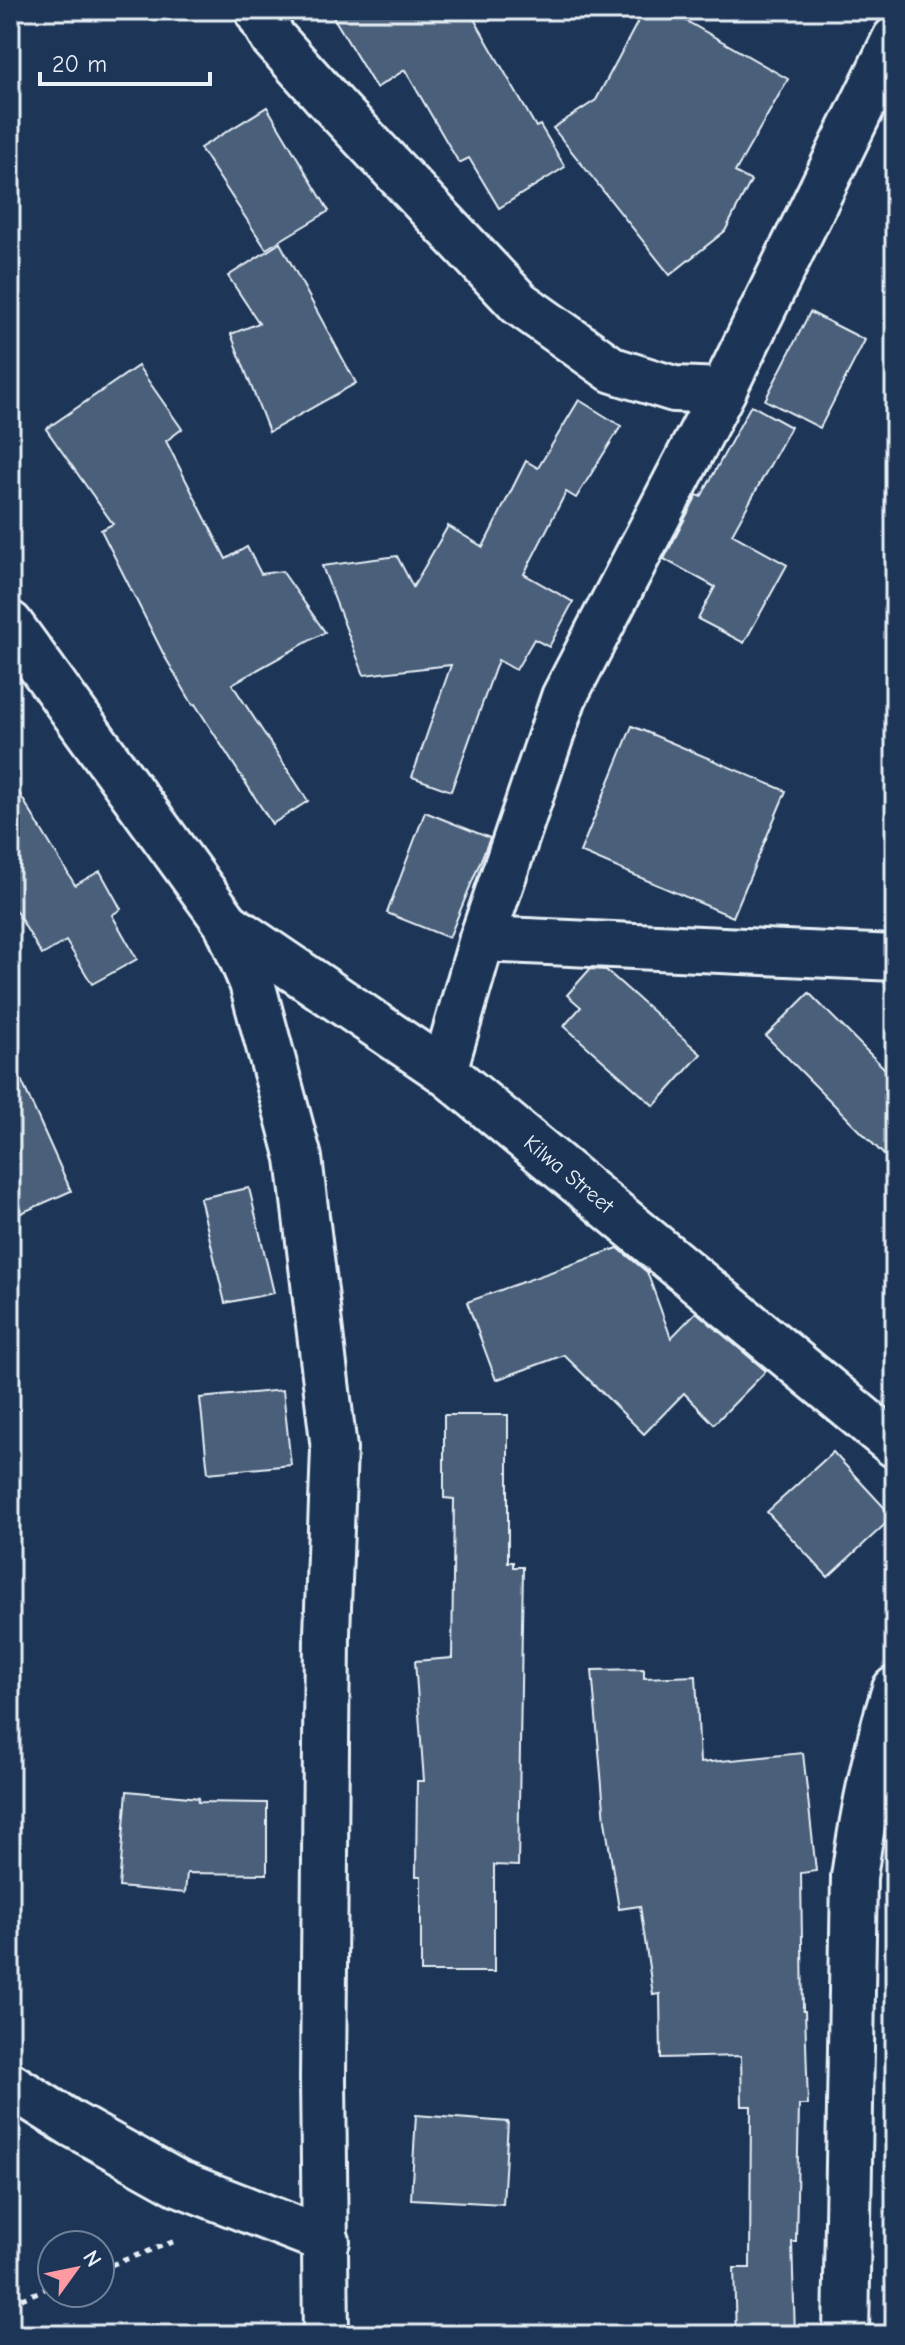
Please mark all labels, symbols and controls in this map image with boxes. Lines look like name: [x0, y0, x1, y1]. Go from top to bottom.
scale bar: [40, 36, 210, 86]
text: 20 m: [52, 50, 107, 78]
street label: Kilwa Street: [518, 1130, 619, 1220]
north arrow: [36, 2229, 116, 2309]
text: N: [77, 2246, 107, 2272]

